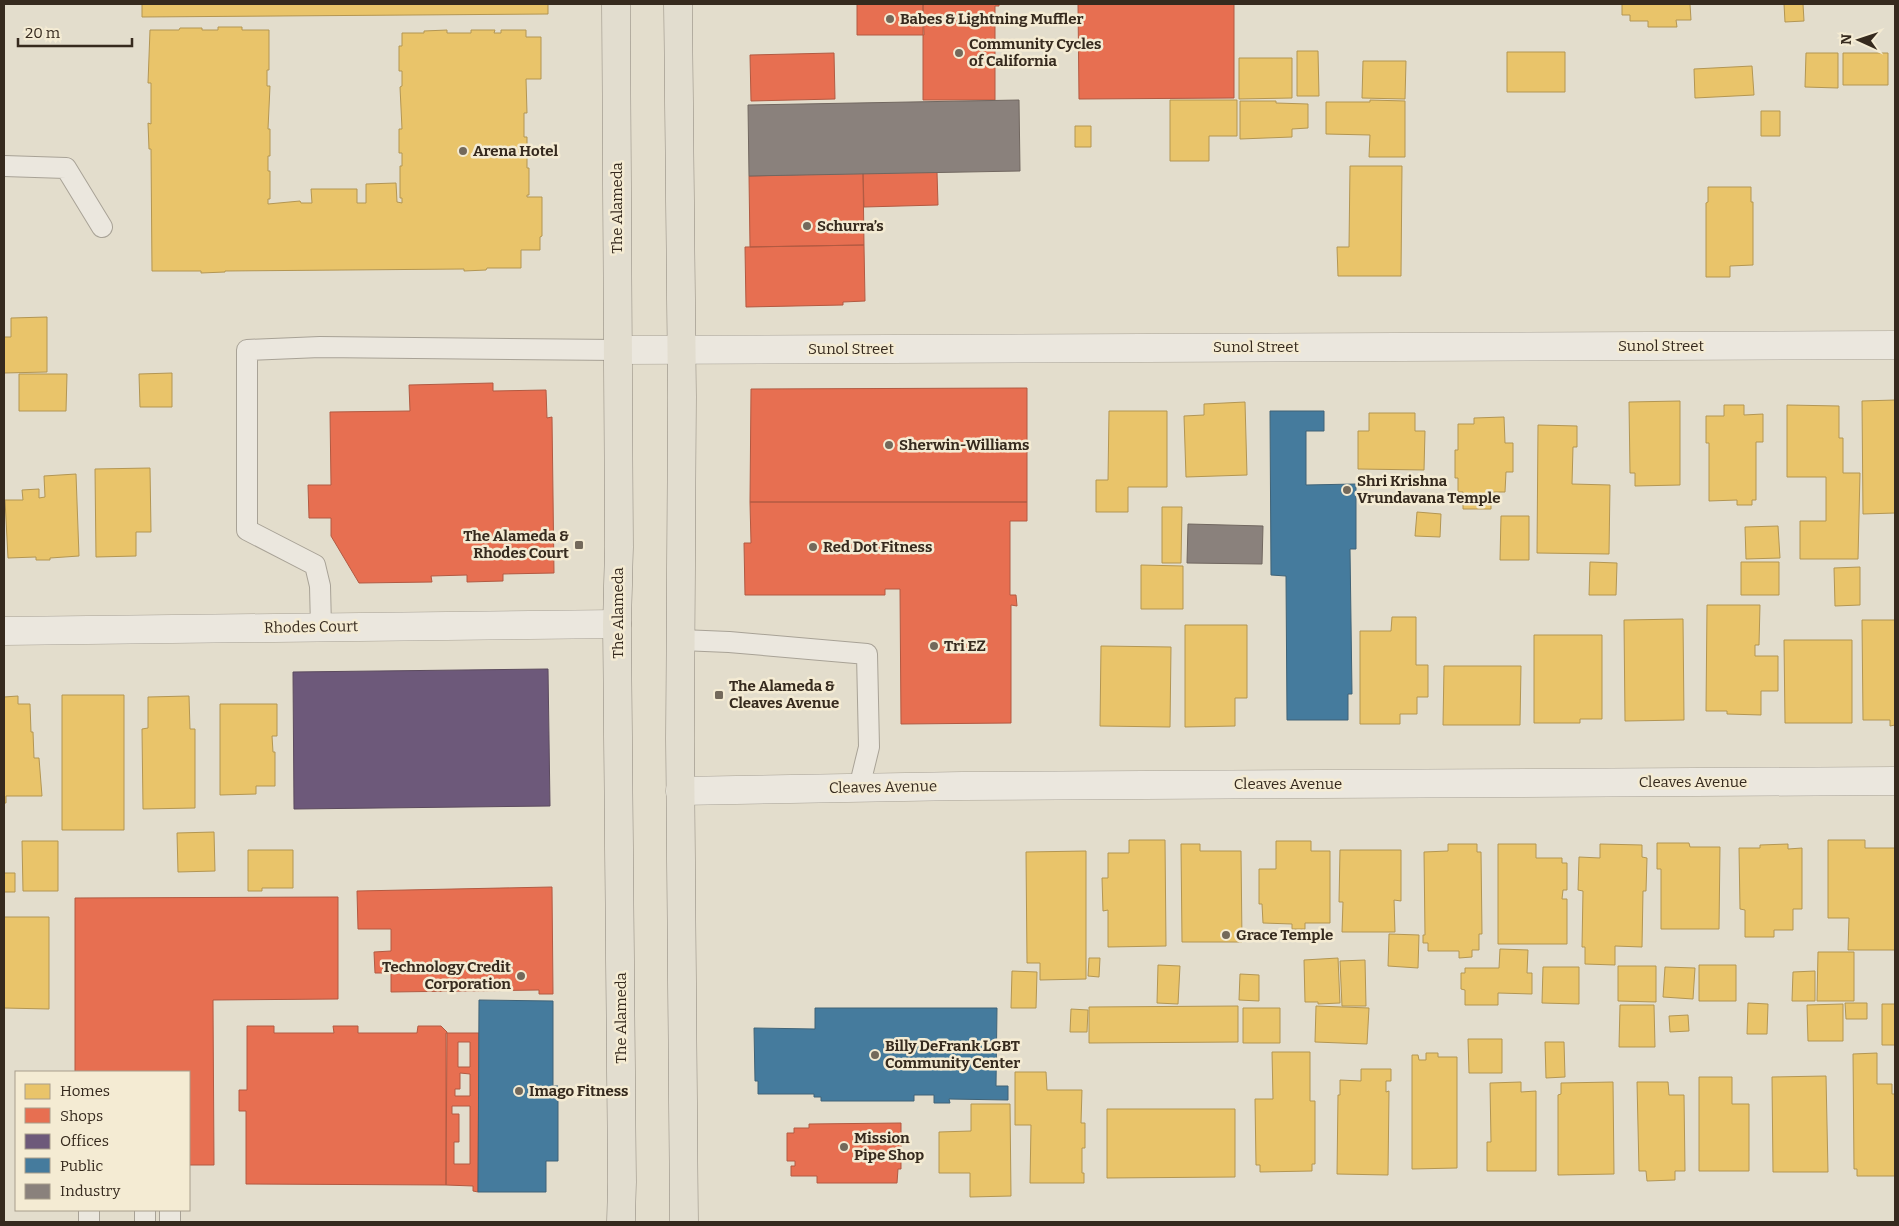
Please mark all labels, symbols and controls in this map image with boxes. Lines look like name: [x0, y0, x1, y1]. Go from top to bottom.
place label: Babes & Lightning Muffler: [900, 10, 1084, 28]
marker: Babes & Lightning Muffler: [884, 13, 896, 25]
scale bar: [18, 15, 131, 47]
north arrow: [1834, 15, 1884, 65]
text: 20 m: [25, 24, 61, 42]
text: N: [1838, 33, 1855, 45]
place label: Community Cycles of California: [969, 35, 1101, 70]
marker: Community Cycles of California: [953, 47, 965, 59]
place label: Arena Hotel: [473, 142, 559, 160]
marker: Arena Hotel: [457, 145, 469, 157]
street label: The Alameda: [608, 162, 626, 254]
place label: Schurra’s: [817, 217, 884, 235]
marker: Schurra’s: [801, 220, 813, 232]
street label: Sunol Street: [1618, 337, 1704, 355]
street label: Sunol Street: [1213, 338, 1299, 356]
street label: Sunol Street: [808, 340, 894, 358]
place label: Sherwin-Williams: [899, 436, 1029, 454]
marker: Sherwin-Williams: [883, 439, 895, 451]
place label: Shri Krishna Vrundavana Temple: [1357, 472, 1500, 507]
marker: Shri Krishna Vrundavana Temple: [1341, 484, 1353, 496]
place label: The Alameda & Rhodes Court: [463, 527, 569, 562]
place label: Red Dot Fitness: [823, 538, 932, 556]
marker: The Alameda & Rhodes Court: [573, 539, 585, 551]
marker: Red Dot Fitness: [807, 541, 819, 553]
street label: The Alameda: [609, 567, 627, 659]
street label: Rhodes Court: [264, 617, 359, 637]
place label: Tri EZ: [944, 637, 986, 655]
marker: Tri EZ: [928, 640, 940, 652]
place label: The Alameda & Cleaves Avenue: [729, 677, 839, 712]
marker: The Alameda & Cleaves Avenue: [713, 689, 725, 701]
street label: Cleaves Avenue: [1639, 773, 1747, 791]
street label: Cleaves Avenue: [1234, 775, 1342, 793]
street label: Cleaves Avenue: [829, 777, 937, 797]
place label: Grace Temple: [1236, 926, 1333, 944]
marker: Grace Temple: [1220, 929, 1232, 941]
place label: Technology Credit Corporation: [382, 958, 511, 993]
marker: Technology Credit Corporation: [515, 970, 527, 982]
street label: The Alameda: [612, 972, 630, 1064]
place label: Billy DeFrank LGBT Community Center: [885, 1037, 1020, 1072]
marker: Billy DeFrank LGBT Community Center: [869, 1049, 881, 1061]
legend: [15, 1071, 190, 1211]
text: Homes: [60, 1082, 110, 1100]
place label: Imago Fitness: [529, 1082, 629, 1100]
marker: Imago Fitness: [513, 1085, 525, 1097]
text: Shops: [60, 1107, 103, 1125]
place label: Mission Pipe Shop: [854, 1129, 924, 1164]
text: Offices: [60, 1132, 109, 1150]
marker: Mission Pipe Shop: [838, 1141, 850, 1153]
text: Public: [60, 1157, 104, 1175]
text: Industry: [60, 1182, 120, 1200]

